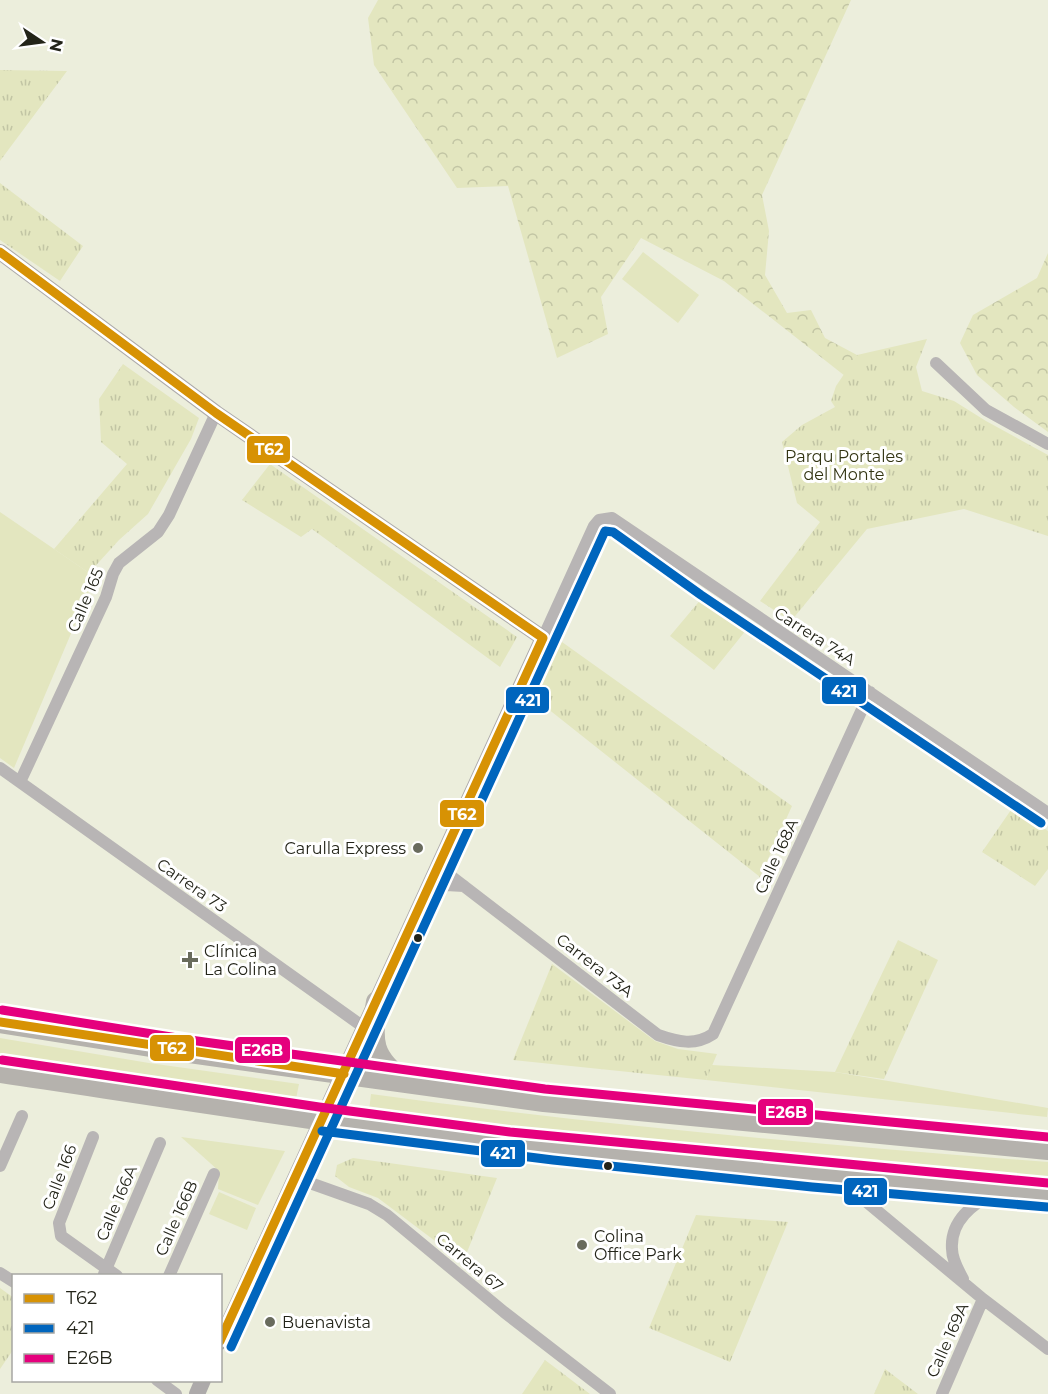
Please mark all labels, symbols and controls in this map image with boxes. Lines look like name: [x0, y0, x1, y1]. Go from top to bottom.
north arrow: [12, 12, 72, 72]
text: N: [45, 37, 67, 54]
line badge: T62: [246, 435, 291, 464]
text: T62: [254, 440, 284, 459]
park label: Parqu Portales del Monte: [785, 447, 903, 484]
street label: Calle 165: [63, 565, 107, 635]
street label: Carrera 74A: [771, 603, 859, 670]
line badge: 421: [821, 676, 867, 705]
text: 421: [831, 682, 857, 701]
line badge: 421: [505, 686, 550, 714]
text: 421: [515, 691, 541, 710]
line badge: T62: [439, 799, 485, 828]
text: T62: [447, 805, 477, 824]
street label: Calle 168A: [751, 815, 802, 897]
place label: Carulla Express: [285, 839, 406, 858]
marker: Carulla Express: [411, 841, 425, 855]
street label: Carrera 73: [153, 855, 230, 916]
street label: Carrera 73A: [553, 930, 637, 1002]
unlabelled marker: [412, 932, 424, 944]
place label: Clínica La Colina: [204, 942, 277, 979]
marker: Clínica La Colina: [181, 951, 199, 969]
line badge: T62: [149, 1034, 195, 1062]
line badge: E26B: [234, 1036, 291, 1064]
text: T62: [157, 1039, 187, 1058]
text: E26B: [241, 1041, 283, 1060]
line badge: E26B: [757, 1098, 814, 1126]
text: E26B: [765, 1103, 807, 1122]
line badge: 421: [480, 1139, 526, 1168]
street label: Calle 166: [38, 1142, 81, 1213]
text: 421: [490, 1144, 516, 1163]
unlabelled marker: [602, 1160, 614, 1172]
street label: Calle 166A: [92, 1162, 141, 1244]
line badge: 421: [843, 1177, 888, 1206]
street label: Calle 166B: [151, 1178, 201, 1259]
text: 421: [852, 1182, 878, 1201]
place label: Colina Office Park: [594, 1227, 682, 1264]
street label: Carrera 67: [432, 1229, 507, 1296]
marker: Colina Office Park: [575, 1238, 589, 1252]
legend: [12, 1274, 222, 1382]
text: T62: [66, 1287, 97, 1309]
street label: Calle 169A: [923, 1299, 973, 1380]
place label: Buenavista: [282, 1313, 371, 1332]
marker: Buenavista: [263, 1315, 277, 1329]
text: 421: [66, 1317, 95, 1339]
text: E26B: [66, 1347, 113, 1369]

